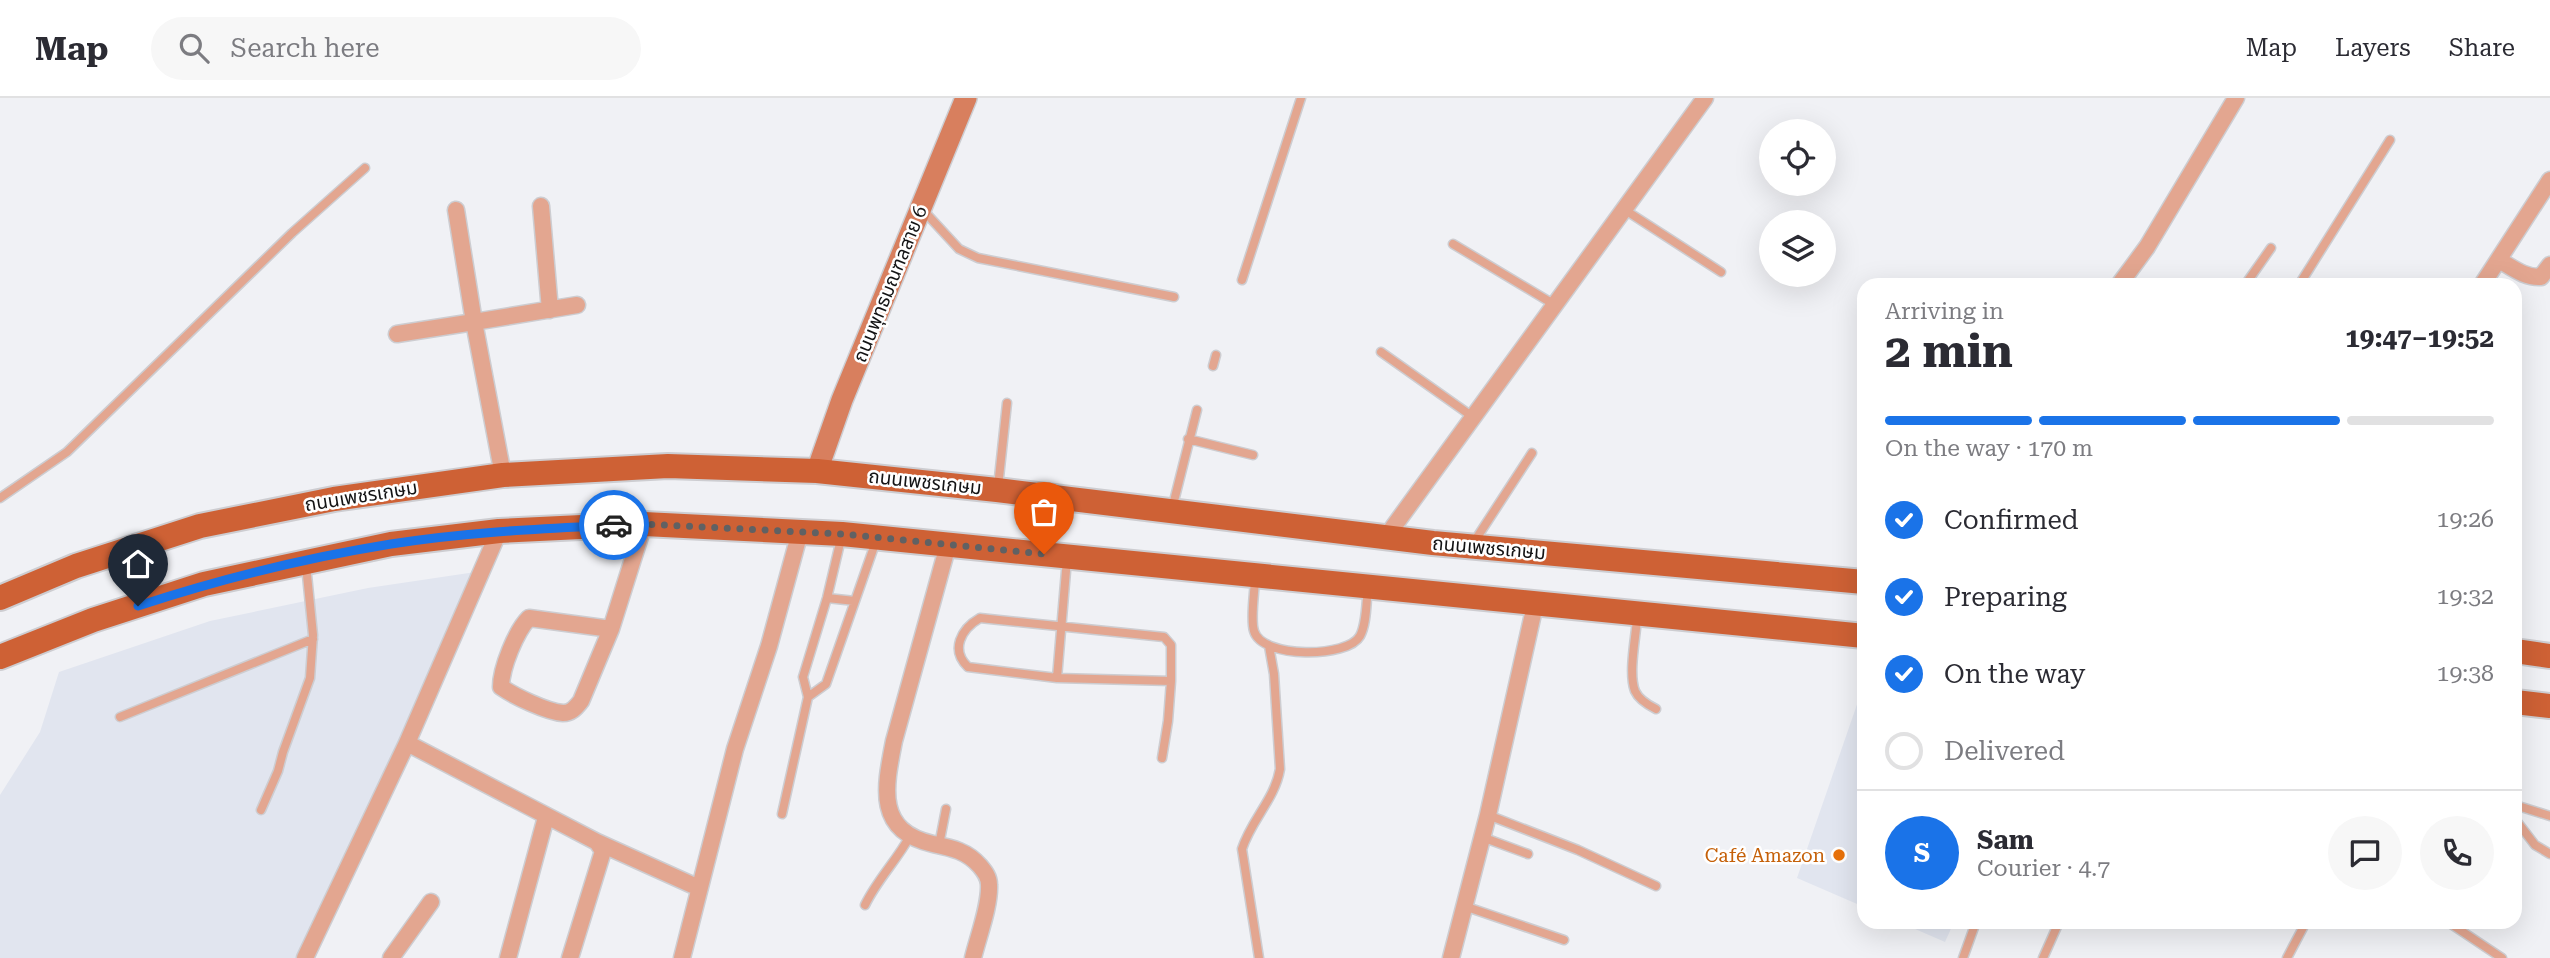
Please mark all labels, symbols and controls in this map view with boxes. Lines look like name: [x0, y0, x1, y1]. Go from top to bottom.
search box: [151, 17, 641, 80]
text: Map: [35, 29, 109, 68]
icon: search: [175, 29, 213, 67]
text: Search here: [231, 33, 380, 63]
text: Map: [2246, 34, 2297, 62]
text: Layers: [2335, 34, 2411, 62]
text: Share: [2449, 34, 2515, 62]
map controls: [1759, 119, 1836, 287]
button: locate: [1759, 119, 1836, 196]
street label: ถนนพุทธมณฑลสาย 6: [848, 202, 932, 366]
button: layers: [1759, 210, 1836, 287]
text: Arriving in: [1885, 298, 2004, 325]
text: 19:47–19:52: [2345, 323, 2494, 353]
text: 2 min: [1885, 324, 2013, 378]
text: On the way · 170 m: [1885, 435, 2093, 462]
street label: ถนนเพชรเกษม: [867, 465, 983, 499]
street label: ถนนเพชรเกษม: [303, 476, 419, 516]
pin: [1014, 482, 1074, 554]
courier: [579, 490, 649, 560]
icon: bag: [1025, 493, 1063, 531]
icon: check: [1885, 501, 1923, 539]
text: Confirmed: [1944, 505, 2079, 535]
icon: car: [595, 506, 633, 544]
text: 19:26: [2437, 506, 2494, 533]
street label: ถนนเพชรเกษม: [1431, 532, 1547, 564]
pin: [108, 534, 168, 606]
icon: home: [119, 545, 157, 583]
icon: check: [1885, 578, 1923, 616]
text: Preparing: [1944, 582, 2067, 612]
text: 19:32: [2437, 583, 2494, 610]
icon: check: [1885, 655, 1923, 693]
text: On the way: [1944, 659, 2085, 689]
text: 19:38: [2437, 660, 2494, 687]
text: Delivered: [1944, 736, 2065, 766]
button: chat: [2328, 816, 2402, 890]
button: phone: [2420, 816, 2494, 890]
text: Sam: [1977, 825, 2034, 855]
text: S: [1914, 838, 1930, 868]
place label: Café Amazon: [1705, 844, 1825, 867]
marker: Café Amazon: [1831, 847, 1847, 863]
text: Courier · 4.7: [1977, 855, 2110, 882]

